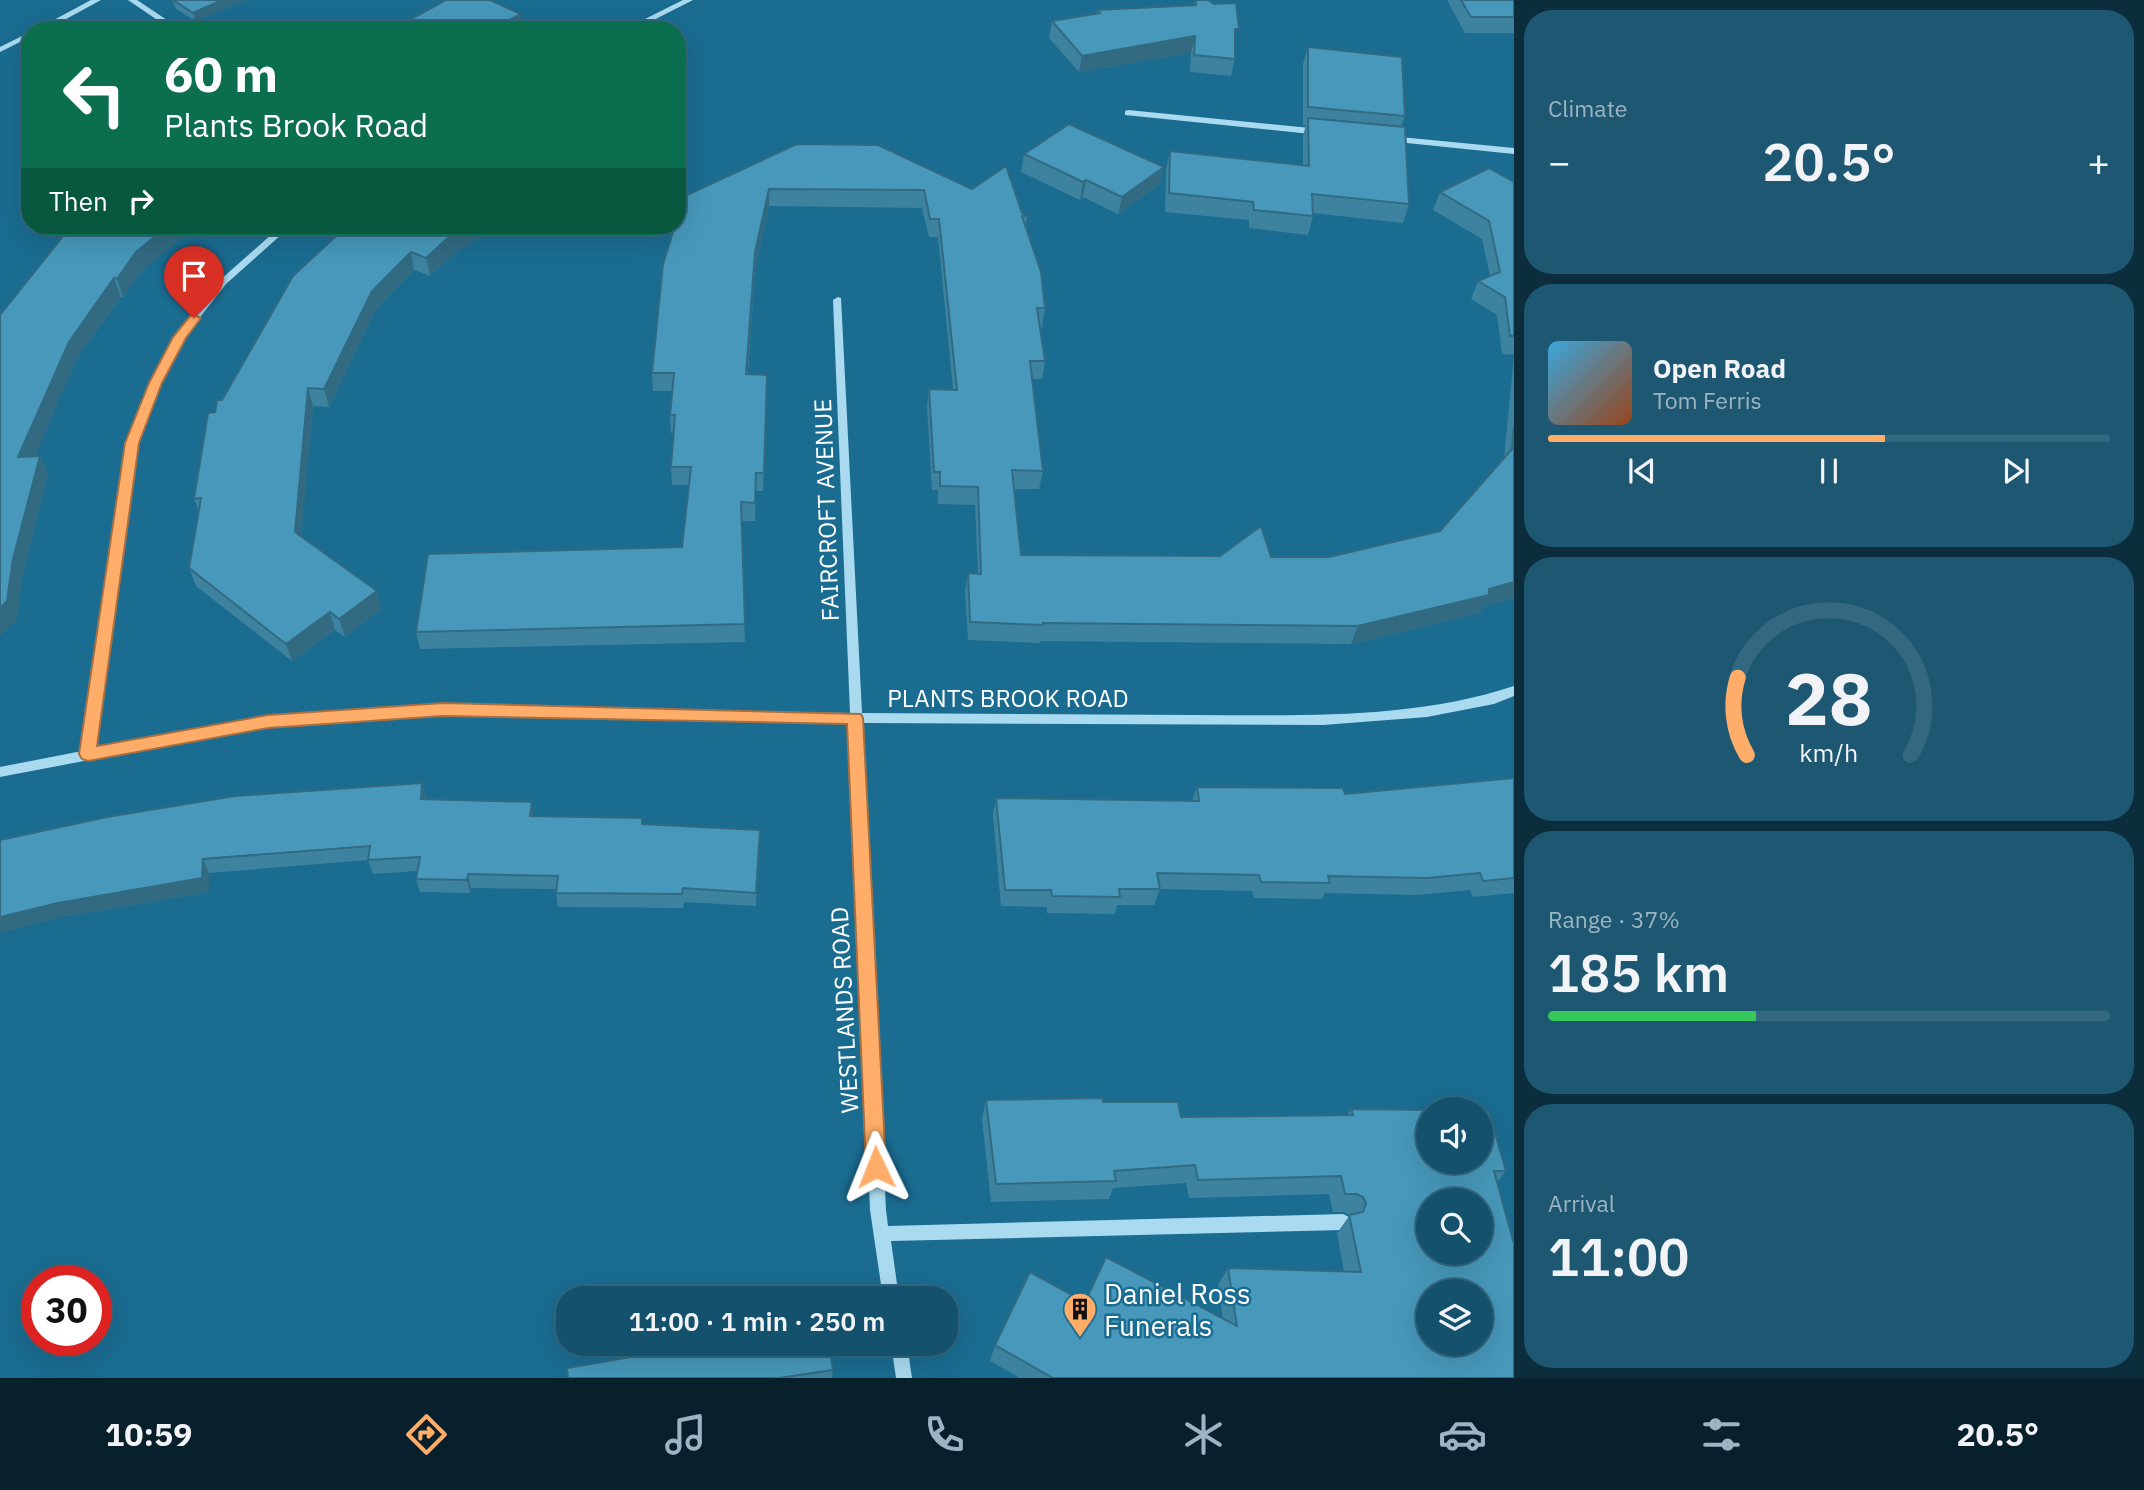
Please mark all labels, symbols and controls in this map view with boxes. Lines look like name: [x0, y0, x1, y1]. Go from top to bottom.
text: 60 m: [164, 42, 278, 105]
icon: left: [49, 49, 140, 140]
text: Climate: [1548, 93, 1627, 123]
text: Plants Brook Road: [164, 104, 428, 146]
text: 20.5°: [1762, 128, 1896, 195]
text: −: [1548, 137, 1571, 186]
text: +: [2087, 137, 2110, 186]
icon: right: [122, 182, 160, 220]
text: Then: [49, 184, 108, 218]
pin: [164, 246, 224, 318]
icon: arrive: [175, 257, 213, 295]
text: Open Road: [1653, 351, 1786, 385]
text: Tom Ferris: [1653, 385, 1762, 415]
street label: FAIRCROFT AVENUE: [806, 398, 846, 622]
icon: previous: [1623, 452, 1661, 490]
icon: pause: [1810, 452, 1848, 490]
icon: next: [1997, 452, 2035, 490]
text: 28: [1785, 650, 1873, 745]
street label: PLANTS BROOK ROAD: [887, 682, 1129, 714]
text: km/h: [1800, 736, 1858, 769]
text: Range · 37%: [1548, 904, 1680, 934]
street label: WESTLANDS ROAD: [823, 906, 865, 1114]
text: 185 km: [1548, 939, 1729, 1006]
map controls: [1416, 1097, 1493, 1356]
button: sound: [1416, 1097, 1493, 1174]
position arrow: [839, 1130, 913, 1204]
button: search: [1416, 1188, 1493, 1265]
text: Arrival: [1548, 1188, 1615, 1218]
text: 11:00: [1548, 1223, 1689, 1290]
speed limit sign: 30: [21, 1265, 112, 1356]
place label: Daniel Ross Funerals: [1104, 1275, 1251, 1344]
button: layers: [1416, 1279, 1493, 1356]
building icon: Daniel Ross Funerals: [1061, 1290, 1099, 1339]
text: 11:00 · 1 min · 250 m: [629, 1304, 885, 1338]
icon: directions: [402, 1410, 451, 1459]
icon: music: [661, 1410, 710, 1459]
icon: phone: [920, 1410, 969, 1459]
icon: climate: [1179, 1410, 1228, 1459]
icon: car: [1438, 1410, 1487, 1459]
icon: filters: [1697, 1410, 1746, 1459]
text: 10:59: [105, 1413, 192, 1455]
text: 20.5°: [1956, 1413, 2039, 1455]

